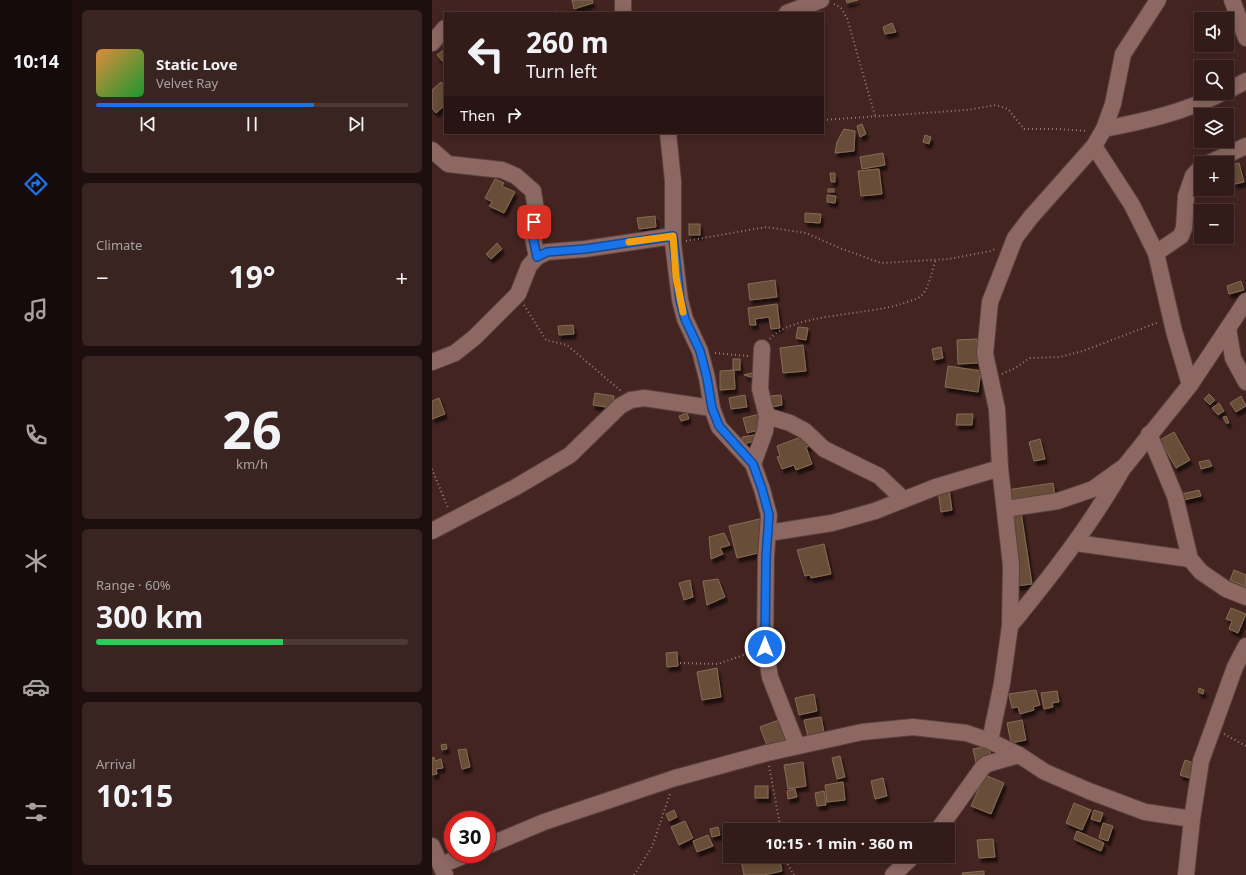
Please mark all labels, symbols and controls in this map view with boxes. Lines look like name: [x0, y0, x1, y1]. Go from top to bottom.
map controls: [1194, 12, 1234, 244]
button: sound: [1194, 12, 1234, 52]
text: 260 m: [526, 23, 609, 61]
icon: left: [460, 28, 512, 80]
text: 10:14: [13, 49, 59, 73]
text: Static Love: [156, 54, 237, 74]
text: Turn left: [526, 59, 597, 83]
button: search: [1194, 60, 1234, 100]
text: Velvet Ray: [156, 74, 218, 92]
icon: right: [503, 104, 525, 126]
text: Then: [460, 105, 495, 125]
button: layers: [1194, 108, 1234, 148]
icon: previous: [137, 113, 159, 135]
icon: pause: [241, 113, 263, 135]
icon: next: [345, 113, 367, 135]
button: +: [1194, 156, 1234, 196]
icon: directions: [22, 170, 50, 198]
button: −: [1194, 204, 1234, 244]
pin: [517, 205, 551, 239]
icon: arrive: [523, 211, 545, 233]
text: Climate: [96, 236, 142, 254]
text: 19°: [228, 256, 276, 297]
text: −: [96, 262, 109, 292]
text: +: [395, 262, 408, 292]
icon: music: [22, 296, 50, 324]
text: 26: [222, 393, 282, 464]
icon: phone: [22, 421, 50, 449]
text: km/h: [236, 455, 268, 473]
icon: climate: [22, 547, 50, 575]
text: Range · 60%: [96, 576, 171, 594]
text: 300 km: [96, 596, 203, 637]
position arrow: [744, 626, 786, 668]
icon: car: [22, 673, 50, 701]
text: Arrival: [96, 755, 136, 773]
text: 10:15: [96, 775, 173, 816]
icon: filters: [22, 798, 50, 826]
speed limit sign: 30: [444, 811, 496, 863]
text: 10:15 · 1 min · 360 m: [765, 833, 913, 853]

